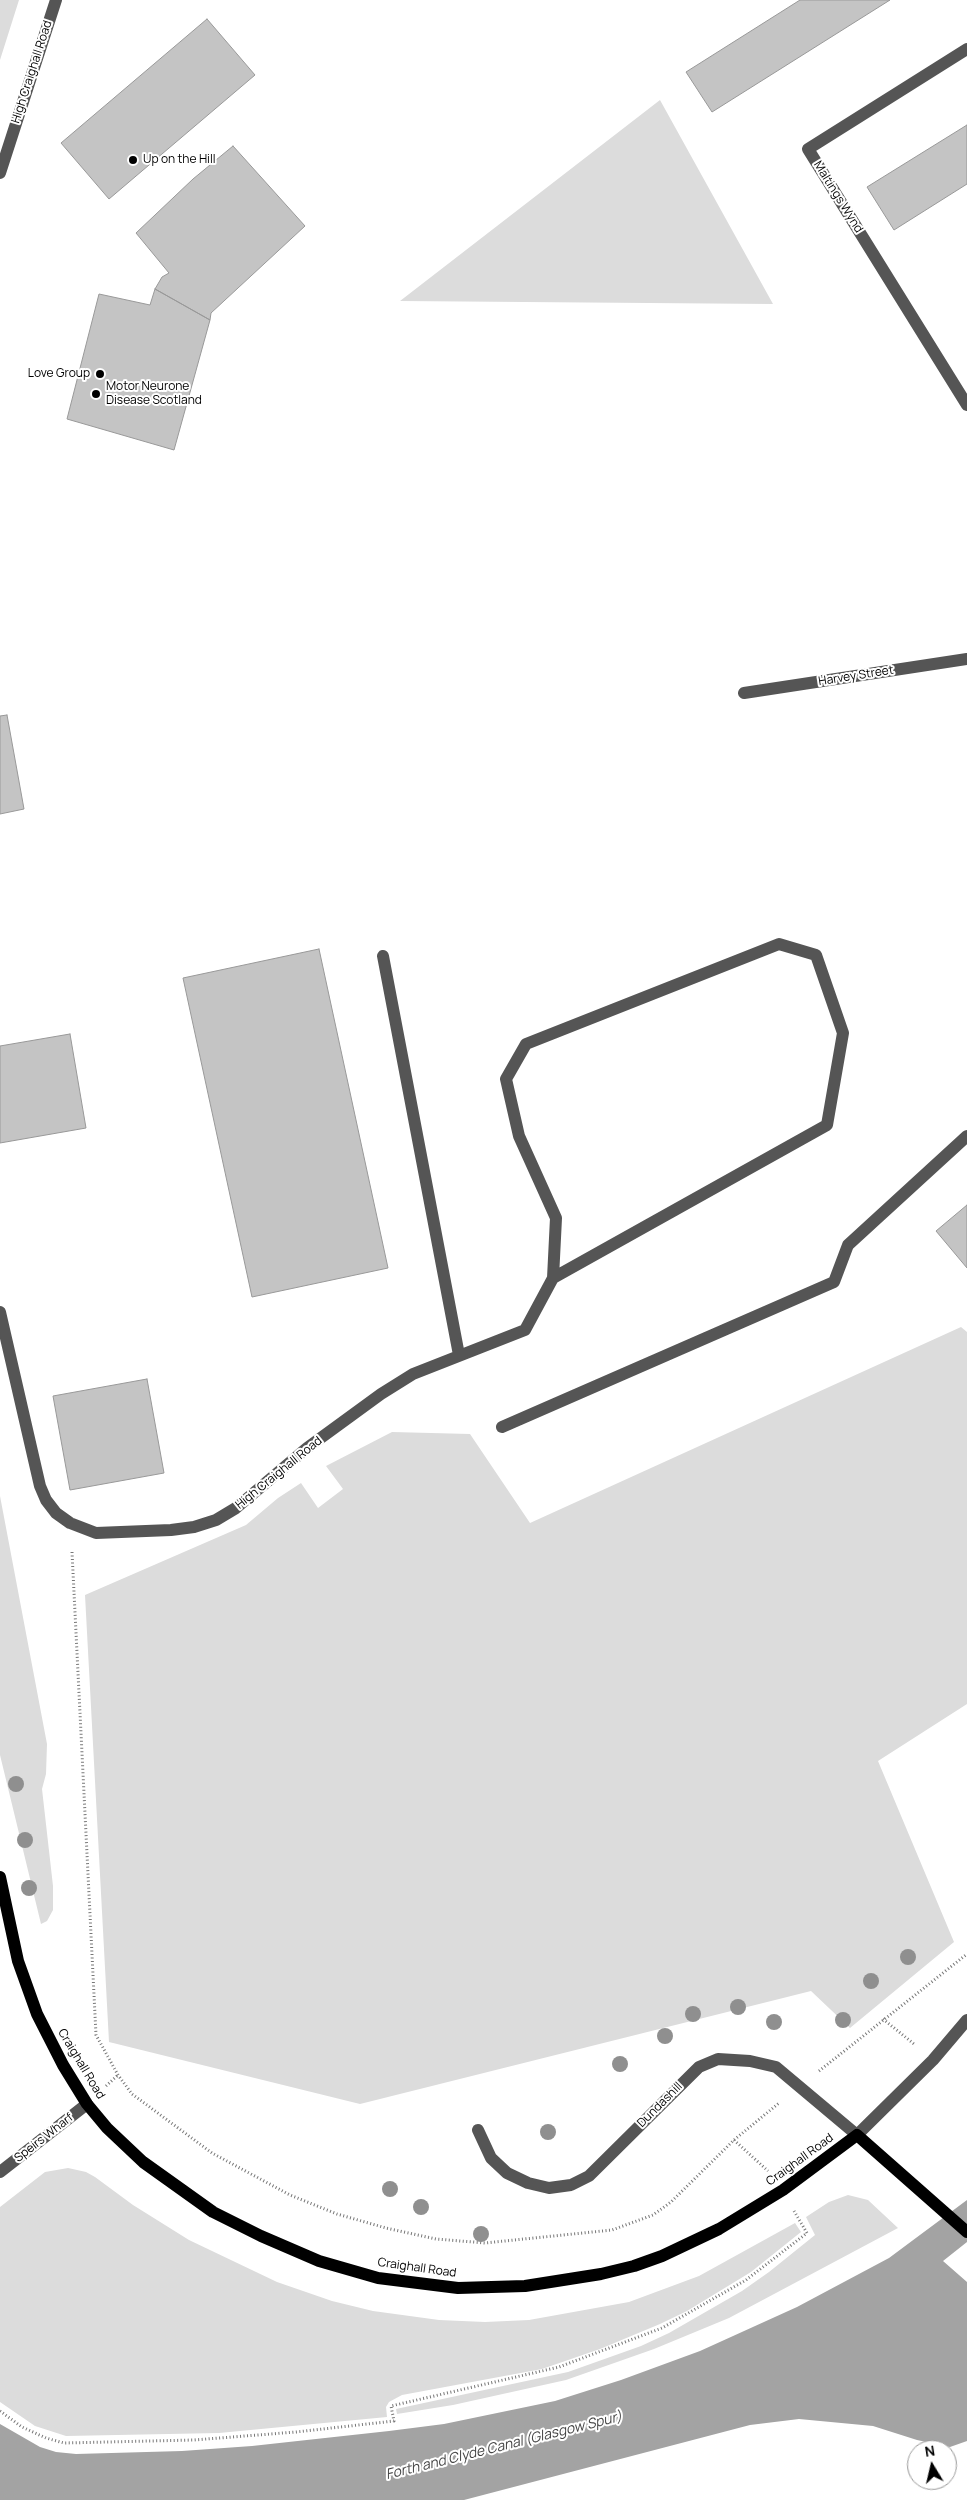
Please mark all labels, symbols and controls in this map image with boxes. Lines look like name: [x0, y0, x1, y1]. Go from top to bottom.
street label: High Craighall Road: [9, 19, 55, 125]
place label: Up on the Hill: [143, 153, 216, 167]
marker: Up on the Hill: [127, 154, 139, 166]
street label: Maltings Wynd: [810, 158, 866, 236]
place label: Love Group: [28, 367, 90, 381]
marker: Love Group: [94, 368, 106, 380]
place label: Motor Neurone Disease Scotland: [106, 380, 202, 408]
marker: Motor Neurone Disease Scotland: [90, 388, 102, 400]
street label: Harvey Street: [817, 663, 895, 689]
street label: High Craighall Road: [233, 1434, 325, 1512]
street label: Craighall Road: [54, 2026, 108, 2102]
street label: Dundashill: [634, 2079, 686, 2131]
street label: Speirs Wharf: [12, 2111, 76, 2165]
street label: Craighall Road: [764, 2131, 836, 2189]
street label: Craighall Road: [377, 2255, 457, 2281]
water label: Forth and Clyde Canal (Glasgow Spur): [384, 2408, 624, 2484]
north arrow: [907, 2440, 957, 2490]
text: N: [923, 2441, 936, 2461]

